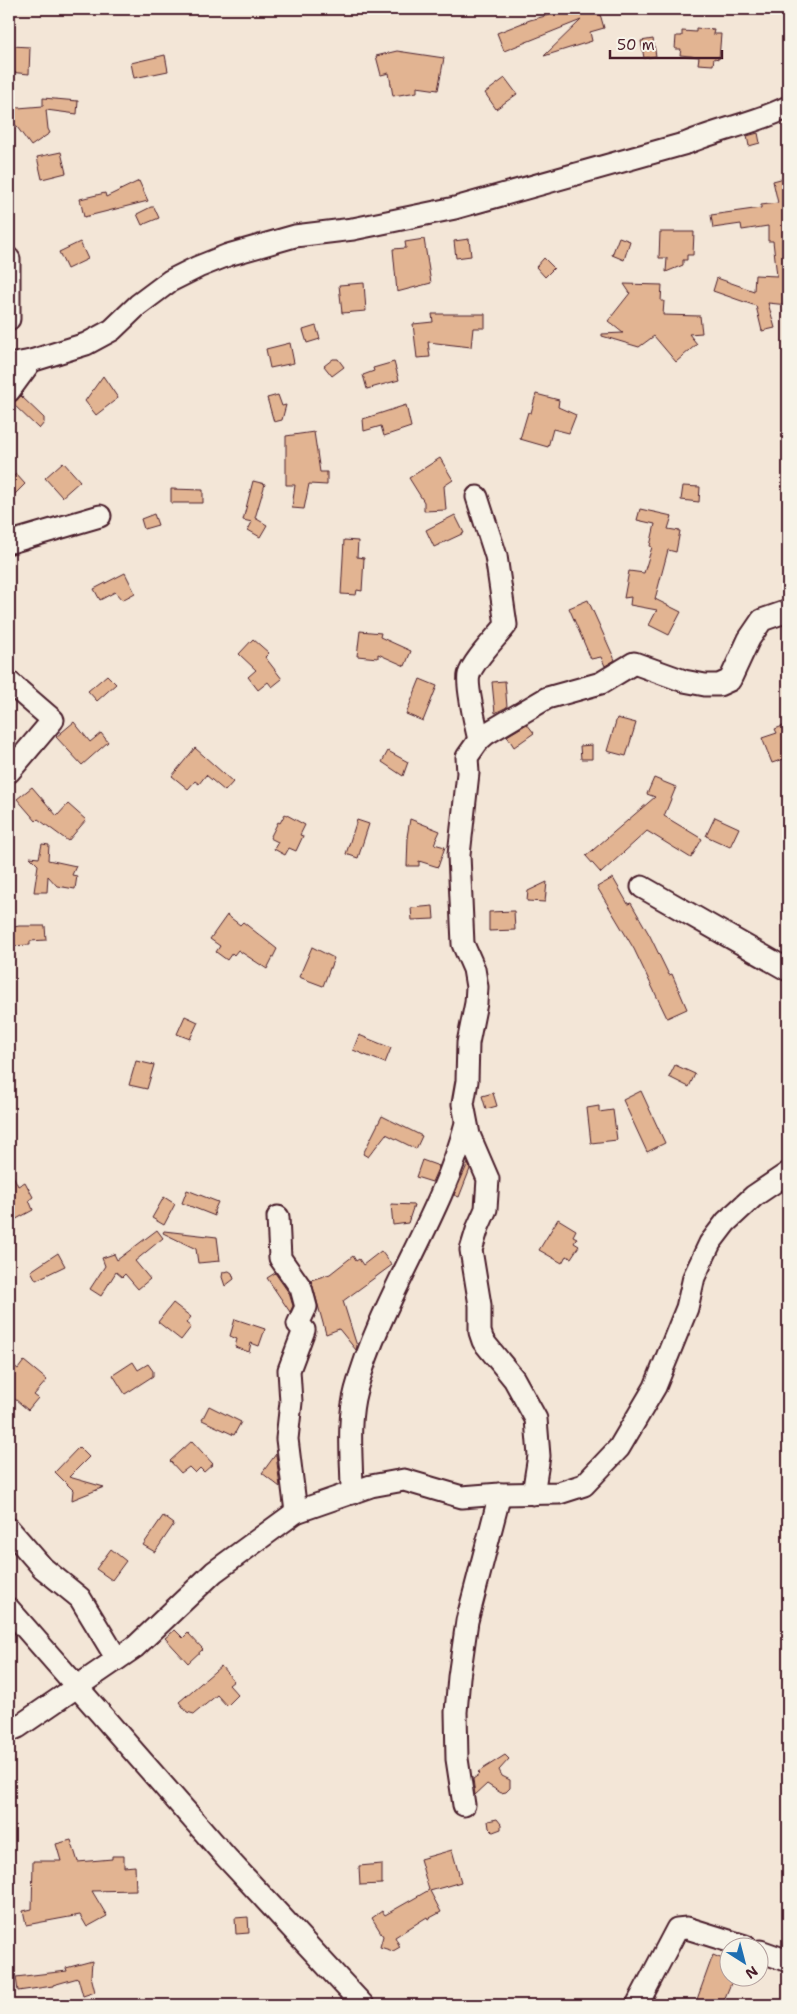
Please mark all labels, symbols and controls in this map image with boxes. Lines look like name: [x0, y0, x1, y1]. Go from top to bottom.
scale bar: [610, 28, 722, 60]
text: 50 m: [617, 35, 655, 55]
north arrow: [720, 1936, 770, 1986]
text: N: [742, 1962, 761, 1983]

